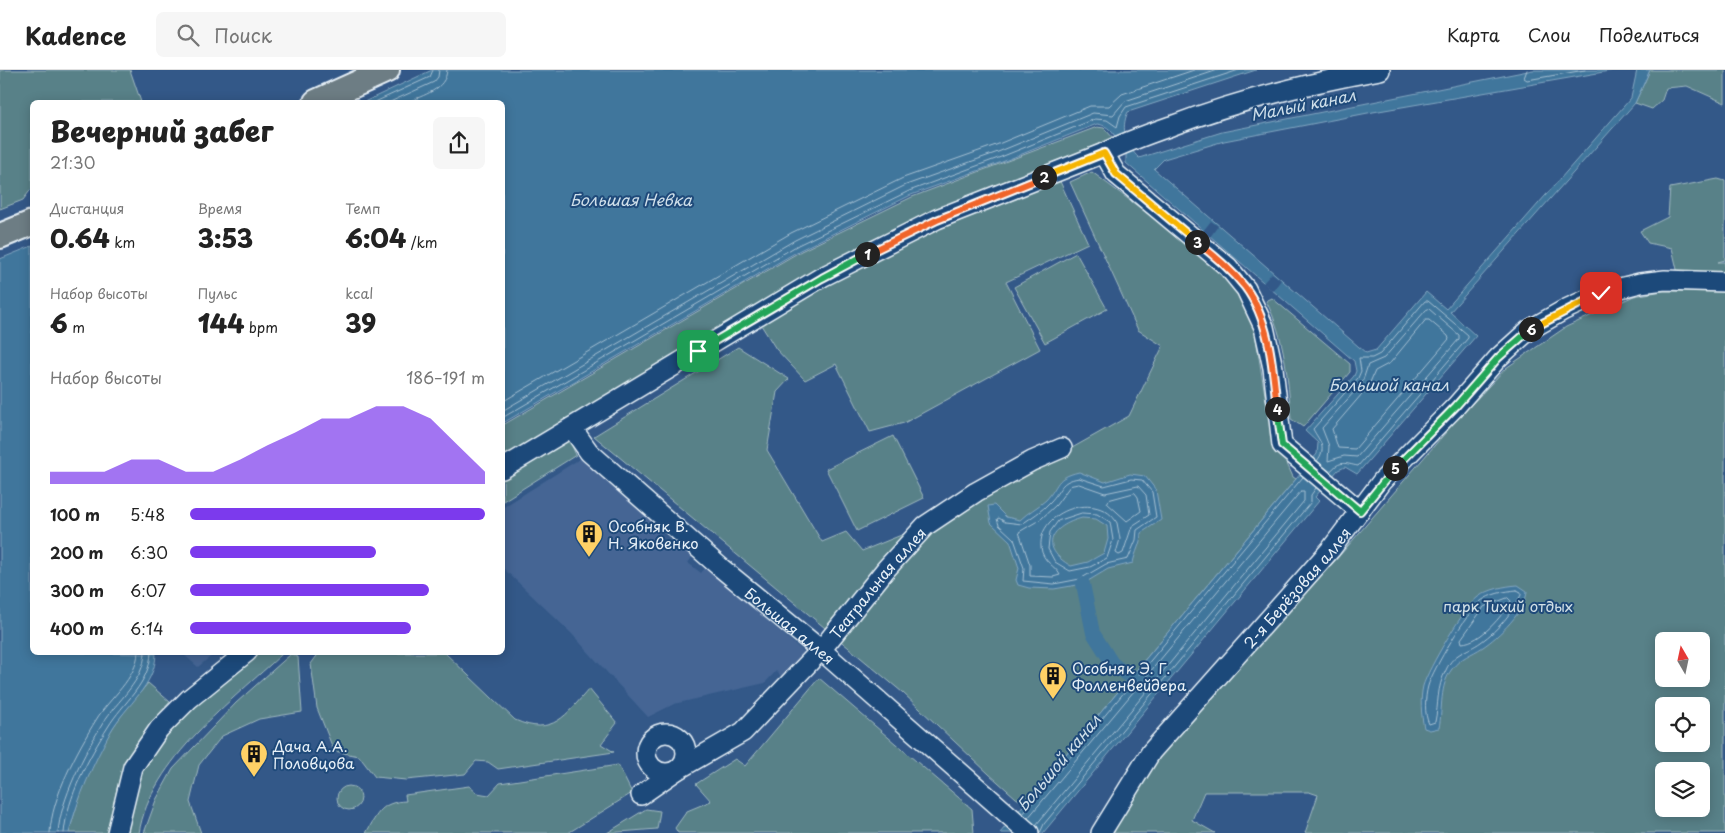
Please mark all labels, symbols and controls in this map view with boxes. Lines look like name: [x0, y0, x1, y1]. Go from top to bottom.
search box: [156, 12, 506, 57]
text: Kadence: [25, 17, 126, 53]
icon: search: [174, 21, 202, 49]
text: Поиск: [214, 21, 272, 49]
text: Карта: [1447, 21, 1500, 48]
text: Слои: [1528, 21, 1571, 48]
text: Поделиться: [1599, 21, 1700, 48]
water label: Малый канал: [1248, 82, 1358, 126]
text: Вечерний забег: [50, 109, 273, 152]
button: share: [433, 117, 485, 169]
text: 21:30: [50, 150, 95, 174]
pin: 2: [1032, 164, 1056, 190]
text: 2: [1040, 167, 1049, 188]
water label: Большая Невка: [570, 187, 693, 211]
text: Дистанция: [50, 198, 124, 219]
text: Время: [198, 198, 242, 219]
text: Темп: [345, 198, 381, 219]
text: 0.64: [50, 219, 110, 257]
text: 3:53: [198, 219, 253, 257]
text: 6:04: [345, 219, 406, 257]
pin: 3: [1184, 230, 1210, 254]
text: km: [110, 232, 135, 253]
text: /km: [406, 232, 438, 253]
text: 3: [1193, 232, 1202, 253]
pin: 1: [854, 242, 880, 266]
text: 1: [864, 244, 871, 265]
pin: [1580, 272, 1622, 314]
icon: check: [1587, 279, 1615, 307]
text: Набор высоты: [50, 283, 148, 304]
text: Пульс: [198, 283, 237, 304]
text: kcal: [345, 283, 373, 304]
text: 6: [50, 304, 68, 342]
text: 144: [198, 304, 244, 342]
text: 39: [345, 304, 376, 342]
pin: 6: [1518, 316, 1544, 342]
text: m: [68, 317, 85, 338]
text: bpm: [244, 317, 278, 338]
text: 6: [1527, 319, 1536, 340]
pin: [677, 330, 719, 372]
icon: arrive: [684, 337, 712, 365]
text: Набор высоты: [50, 365, 162, 389]
text: 186–191 m: [406, 365, 485, 389]
water label: Большой канал: [1329, 372, 1450, 396]
pin: 4: [1264, 396, 1290, 422]
text: 4: [1273, 399, 1282, 420]
pin: 5: [1382, 456, 1408, 480]
text: 5: [1391, 458, 1400, 479]
text: 100 m: [50, 502, 100, 526]
text: 5:48: [130, 502, 165, 526]
place label: Особняк В. Н. Яковенко: [608, 514, 698, 554]
building icon: Особняк В. Н. Яковенко: [574, 519, 604, 558]
street label: Театральная аллея: [823, 521, 931, 643]
street label: 2-я Берёзовая аллея: [1237, 522, 1356, 653]
text: 200 m: [50, 540, 104, 564]
text: 6:30: [130, 540, 168, 564]
text: 300 m: [50, 578, 104, 602]
text: 6:07: [130, 578, 166, 602]
street label: Большая аллея: [740, 581, 840, 669]
park label: парк Тихий отдых: [1443, 594, 1573, 617]
text: 400 m: [50, 616, 104, 640]
text: 6:14: [130, 616, 164, 640]
north arrow: [1655, 632, 1710, 688]
map controls: [1655, 632, 1710, 817]
place label: Особняк Э. Г. Фолленвейдера: [1072, 656, 1187, 696]
building icon: Особняк Э. Г. Фолленвейдера: [1038, 661, 1068, 700]
button: locate: [1655, 697, 1710, 752]
water label: Большой канал: [1010, 708, 1106, 816]
place label: Дача А.А. Половцова: [272, 734, 355, 774]
building icon: Дача А.А. Половцова: [239, 739, 269, 778]
button: layers: [1655, 762, 1710, 817]

